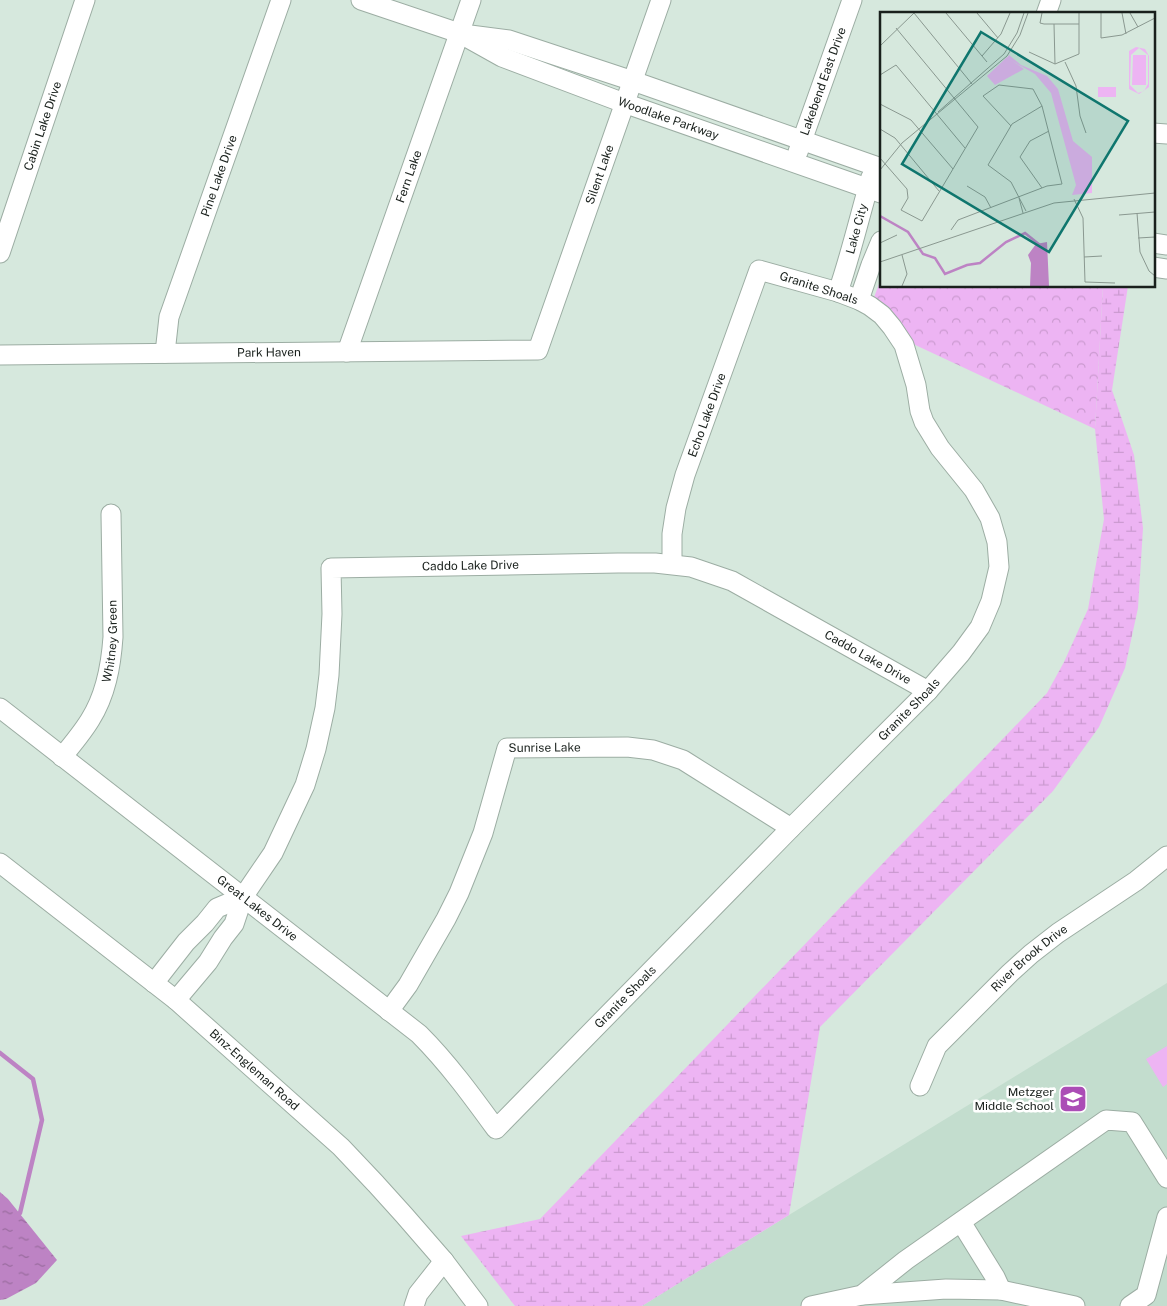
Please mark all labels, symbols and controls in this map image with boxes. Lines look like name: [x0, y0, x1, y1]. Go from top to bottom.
inset map: [880, 12, 1154, 288]
street label: Lakebend East Drive: [797, 25, 849, 137]
street label: Cabin Lake Drive: [21, 79, 64, 172]
street label: Woodlake Parkway: [616, 94, 721, 143]
street label: Pine Lake Drive: [198, 133, 240, 218]
street label: Silent Lake: [583, 143, 617, 206]
street label: Fern Lake: [393, 148, 425, 205]
street label: Lake City: [843, 201, 870, 256]
street label: Granite Shoals: [778, 269, 860, 307]
street label: Park Haven: [237, 345, 301, 360]
street label: Echo Lake Drive: [685, 371, 729, 459]
street label: Caddo Lake Drive: [422, 558, 519, 573]
street label: Whitney Green: [99, 600, 120, 684]
street label: Caddo Lake Drive: [822, 627, 914, 687]
street label: Granite Shoals: [875, 675, 943, 744]
street label: Sunrise Lake: [509, 740, 581, 755]
street label: Great Lakes Drive: [214, 872, 301, 944]
street label: River Brook Drive: [988, 922, 1070, 995]
street label: Granite Shoals: [592, 963, 659, 1031]
street label: Binz-Engleman Road: [207, 1026, 302, 1113]
school or university icon: Metzger Middle School: [1058, 1084, 1088, 1114]
place label: Metzger Middle School: [974, 1085, 1054, 1113]

